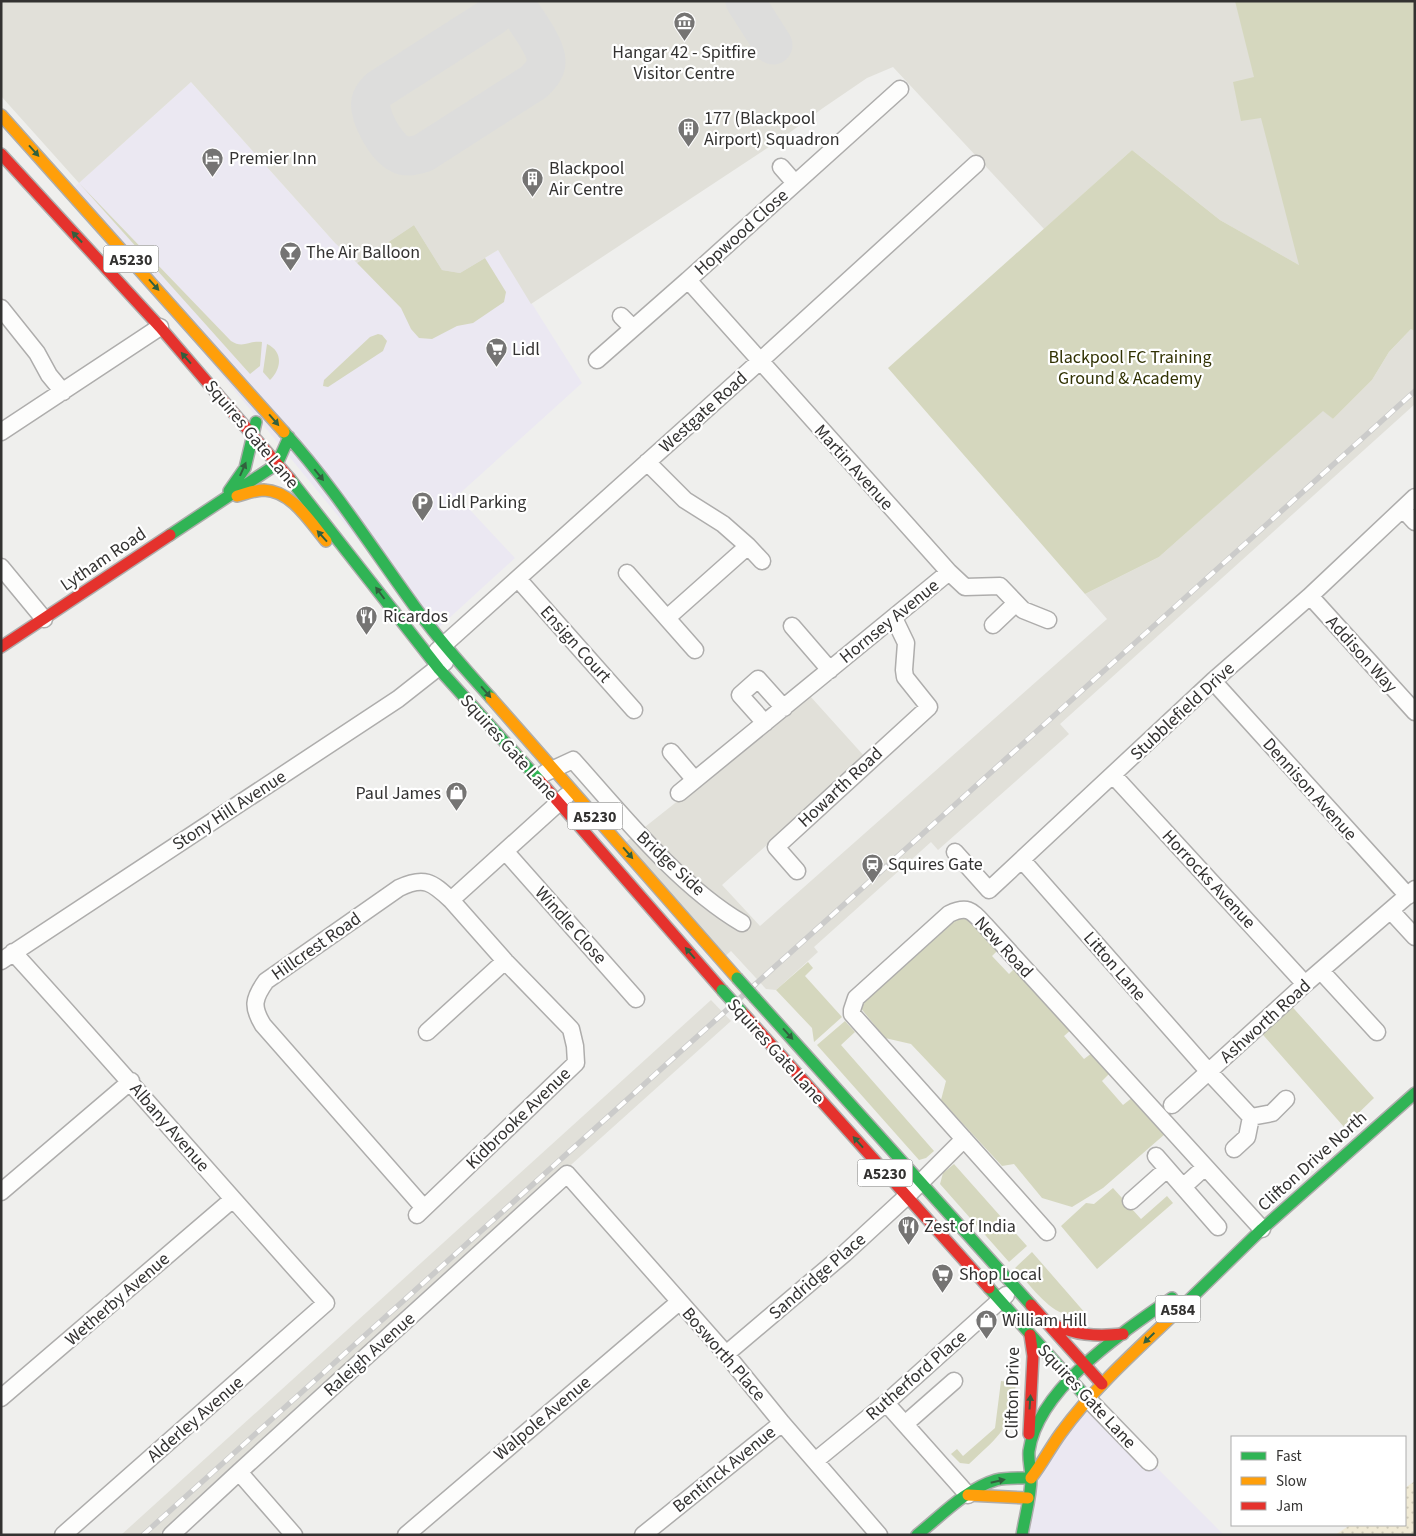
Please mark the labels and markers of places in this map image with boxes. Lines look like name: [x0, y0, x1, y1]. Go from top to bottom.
museum icon: Hangar 42 - Spitfire Visitor Centre: [672, 10, 696, 41]
place label: Hangar 42 - Spitfire Visitor Centre: [612, 40, 756, 86]
place label: 177 (Blackpool Airport) Squadron: [704, 106, 840, 152]
building icon: 177 (Blackpool Airport) Squadron: [676, 116, 700, 147]
hotel icon: Premier Inn: [201, 146, 225, 177]
place label: Premier Inn: [229, 146, 317, 171]
place label: Blackpool Air Centre: [549, 156, 624, 202]
building icon: Blackpool Air Centre: [521, 166, 545, 197]
bar icon: The Air Balloon: [278, 240, 302, 271]
place label: The Air Balloon: [306, 240, 420, 265]
supermarket icon: Lidl: [484, 337, 508, 368]
place label: Lidl: [512, 337, 540, 362]
parking icon: Lidl Parking: [410, 490, 434, 521]
place label: Lidl Parking: [438, 490, 526, 515]
restaurant icon: Ricardos: [355, 604, 379, 635]
place label: Ricardos: [383, 604, 448, 629]
place label: Paul James: [355, 781, 441, 806]
shop icon: Paul James: [445, 781, 469, 812]
station icon: Squires Gate: [860, 852, 884, 883]
place label: Squires Gate: [888, 852, 983, 877]
restaurant icon: Zest of India: [896, 1214, 920, 1245]
place label: Zest of India: [924, 1214, 1016, 1239]
supermarket icon: Shop Local: [931, 1262, 955, 1293]
place label: Shop Local: [959, 1262, 1042, 1287]
shop icon: William Hill: [974, 1308, 998, 1339]
place label: William Hill: [1002, 1308, 1087, 1333]

